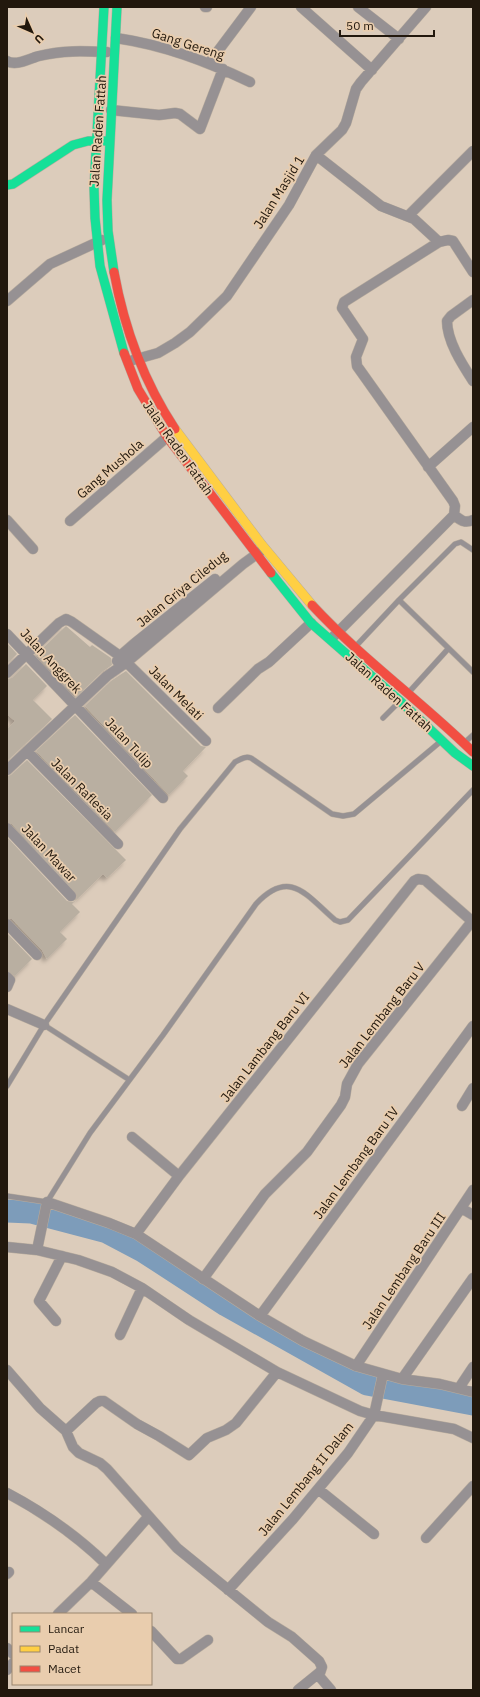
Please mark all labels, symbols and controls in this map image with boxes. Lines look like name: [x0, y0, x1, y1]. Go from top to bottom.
north arrow: [12, 12, 52, 52]
scale bar: [340, 12, 434, 38]
text: 50 m: [346, 18, 374, 33]
street label: Gang Gereng: [149, 24, 227, 64]
text: U: [31, 31, 47, 47]
street label: Jalan Raden Fattah: [86, 75, 110, 187]
street label: Jalan Masjid 1: [250, 152, 308, 232]
street label: Jalan Raden Fattah: [139, 397, 217, 499]
street label: Gang Mushola: [73, 435, 147, 503]
street label: Jalan Griya Ciledug: [133, 547, 231, 631]
street label: Jalan Anggrek: [17, 625, 86, 697]
street label: Jalan Raden Fattah: [342, 648, 436, 736]
street label: Jalan Melati: [145, 662, 207, 724]
street label: Jalan Tulip: [101, 714, 157, 772]
street label: Jalan Raflesia: [47, 754, 117, 824]
street label: Jalan Mawar: [18, 820, 80, 886]
street label: Jalan Lembang Baru V: [335, 959, 429, 1071]
street label: Jalan Lambang Baru VI: [217, 989, 313, 1105]
street label: Jalan Lembang Baru IV: [309, 1103, 403, 1223]
street label: Jalan Lembang Baru III: [359, 1209, 449, 1333]
street label: Jalan Lembang II Dalam: [255, 1418, 357, 1540]
legend: [12, 1613, 152, 1685]
text: Lancar: [48, 1621, 85, 1636]
text: Padat: [48, 1641, 79, 1656]
text: Macet: [48, 1661, 81, 1676]

